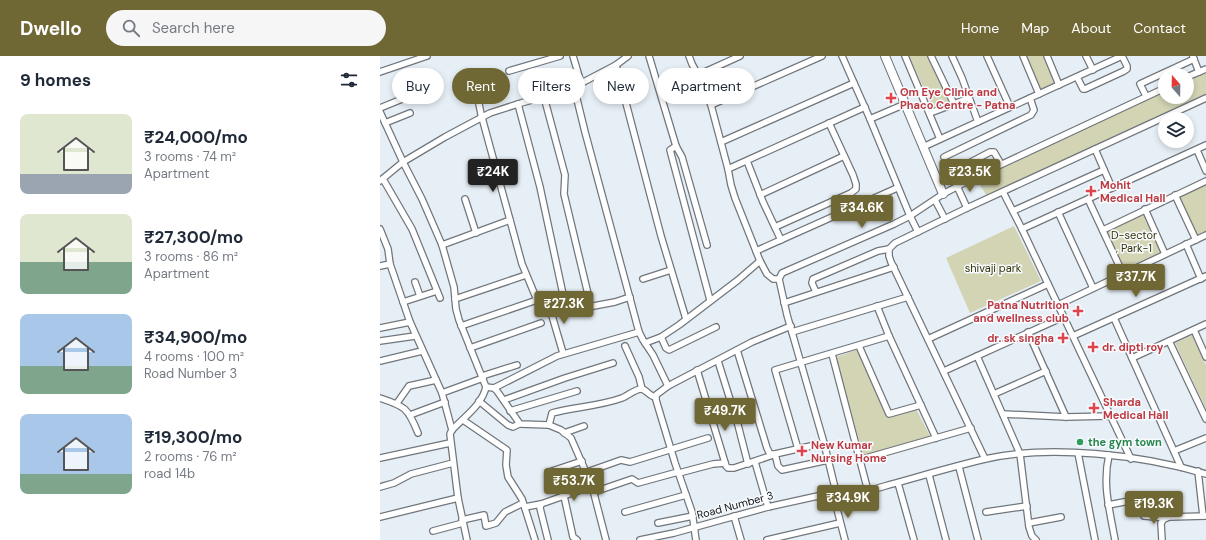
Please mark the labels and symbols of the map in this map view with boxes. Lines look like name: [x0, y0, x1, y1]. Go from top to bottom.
north arrow: [1158, 68, 1194, 104]
place label: Om Eye Clinic and Phaco Centre - Patna: [900, 85, 1016, 112]
marker: Om Eye Clinic and Phaco Centre - Patna: [885, 92, 897, 104]
pin: ₹24K: [469, 159, 517, 193]
pin: ₹23.5K: [937, 159, 1003, 193]
place label: Mohit Medical Hall: [1100, 178, 1165, 205]
marker: Mohit Medical Hall: [1085, 185, 1097, 197]
pin: ₹34.6K: [829, 195, 895, 229]
park label: D-sector , Park-1: [1111, 228, 1157, 255]
park label: shivaji park: [965, 261, 1022, 275]
pin: ₹37.7K: [1103, 264, 1169, 298]
pin: ₹27.3K: [531, 291, 597, 325]
place label: Patna Nutrition and wellness club: [973, 298, 1069, 325]
marker: Patna Nutrition and wellness club: [1072, 305, 1084, 317]
place label: dr. sk singha: [987, 331, 1054, 345]
marker: dr. sk singha: [1057, 332, 1069, 344]
place label: dr. dipti roy: [1102, 340, 1164, 354]
marker: dr. dipti roy: [1087, 341, 1099, 353]
place label: Sharda Medical Hall: [1103, 395, 1168, 422]
pin: ₹49.7K: [692, 398, 758, 432]
marker: Sharda Medical Hall: [1088, 402, 1100, 414]
place label: the gym town: [1088, 435, 1162, 449]
marker: the gym town: [1075, 437, 1085, 447]
place label: New Kumar Nursing Home: [811, 438, 887, 465]
marker: New Kumar Nursing Home: [796, 445, 808, 457]
pin: ₹53.7K: [541, 468, 607, 502]
pin: ₹34.9K: [815, 485, 881, 519]
street label: Road Number 3: [695, 488, 775, 522]
pin: ₹19.3K: [1121, 491, 1187, 525]

